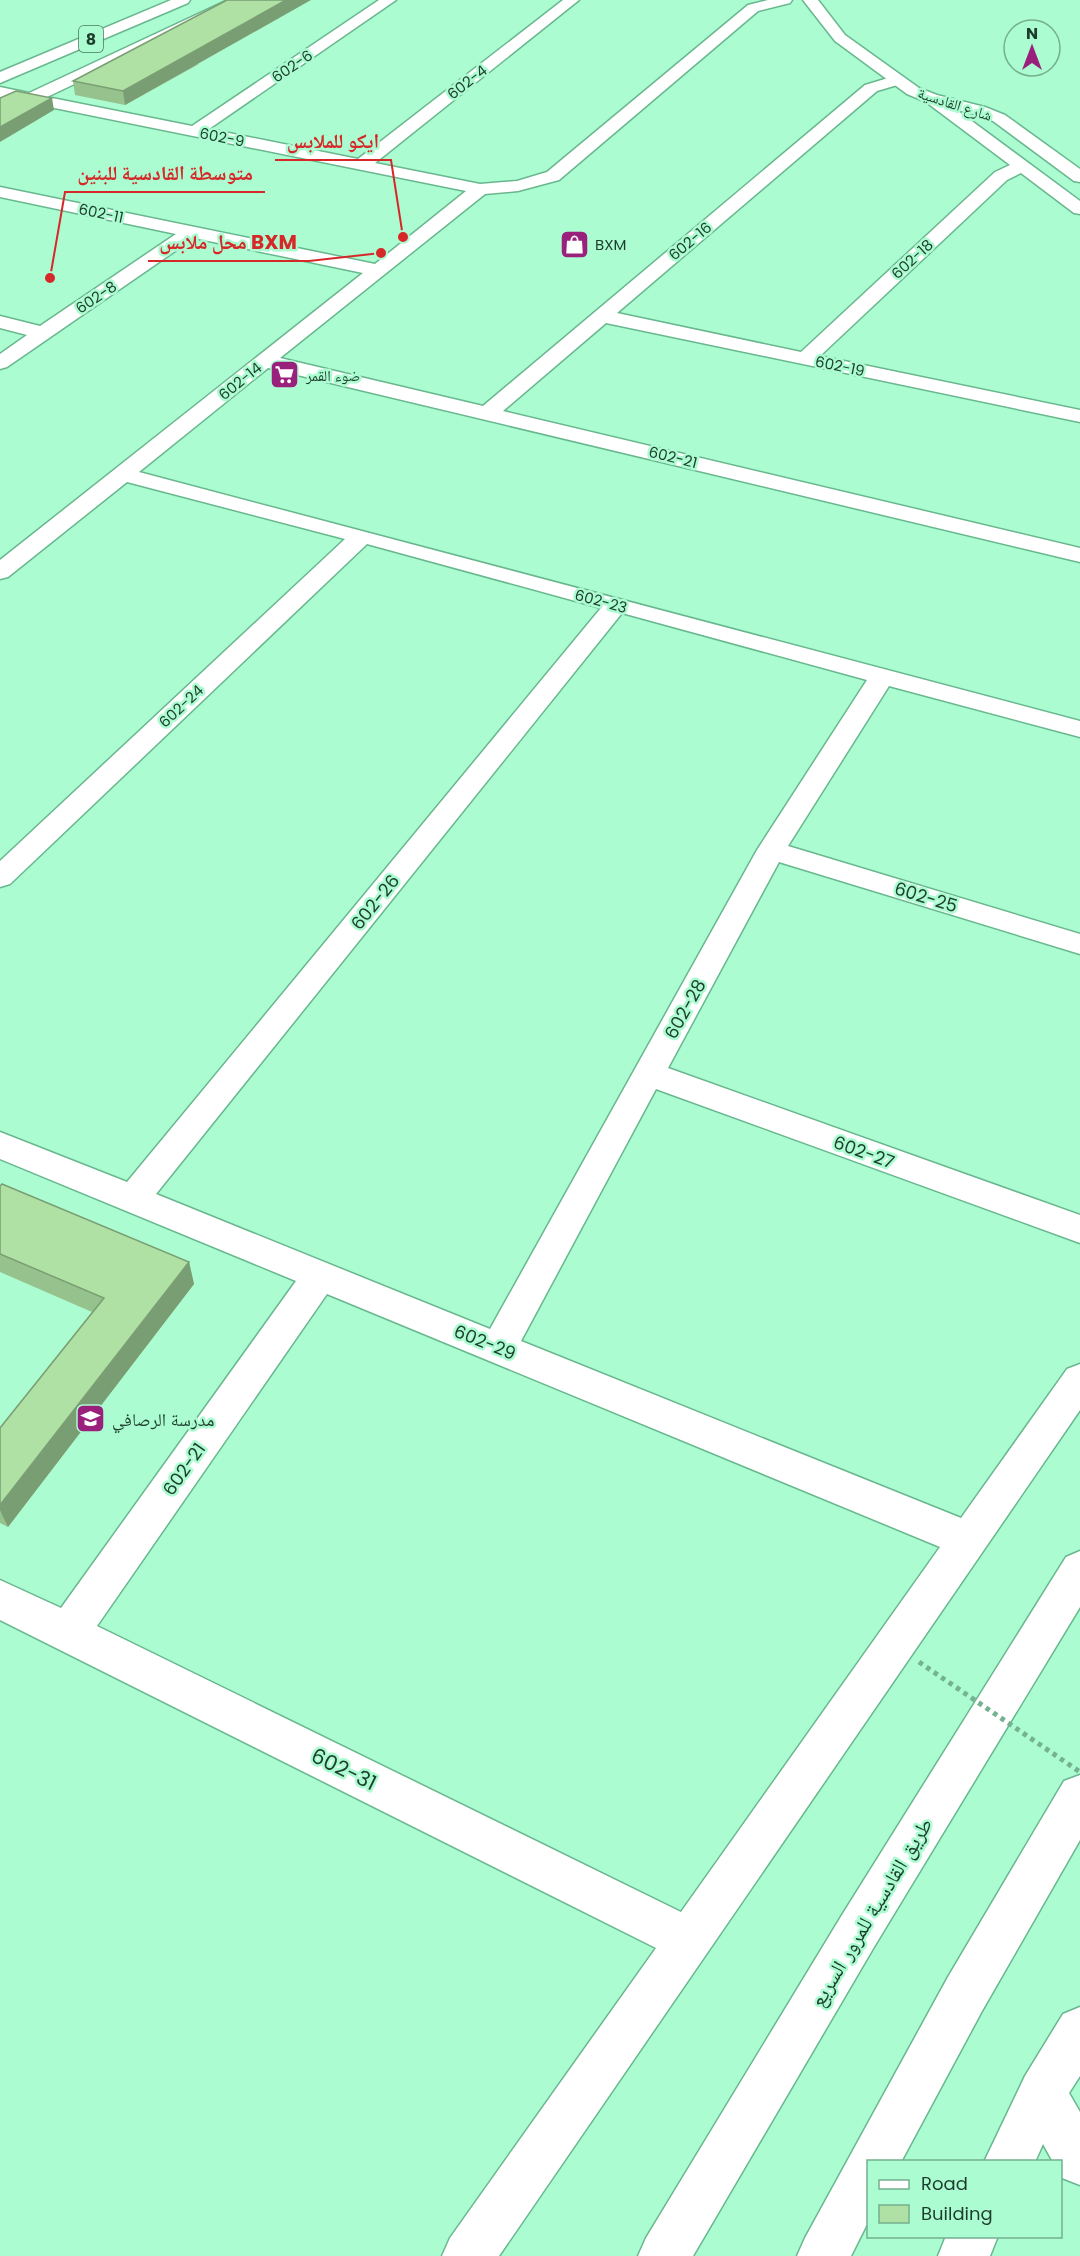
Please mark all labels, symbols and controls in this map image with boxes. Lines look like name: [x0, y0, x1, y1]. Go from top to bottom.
north arrow: [1002, 18, 1062, 78]
text: N: [1026, 22, 1038, 45]
road number: 8: [79, 26, 103, 52]
street label: 602-6: [267, 45, 317, 87]
street label: 602-4: [443, 60, 491, 104]
street label: شارع القادسية: [915, 82, 995, 126]
street label: 602-9: [198, 122, 246, 152]
callout: ايكو للملابس: [275, 122, 391, 160]
text: ايكو للملابس: [287, 127, 379, 155]
callout: متوسطة القادسية للبنين: [65, 154, 265, 192]
text: متوسطة القادسية للبنين: [77, 159, 253, 187]
street label: 602-11: [77, 198, 125, 228]
street label: 602-16: [664, 217, 716, 265]
callout: محل ملابس BXM: [148, 223, 309, 261]
text: محل ملابس BXM: [159, 228, 297, 256]
shop icon: BXM: [558, 228, 590, 260]
place label: BXM: [595, 234, 626, 255]
street label: 602-18: [887, 234, 937, 284]
street label: 602-8: [71, 276, 121, 318]
street label: 602-19: [813, 351, 867, 381]
street label: 602-14: [214, 357, 266, 405]
supermarket icon: ضوء القمر: [269, 359, 301, 391]
place label: ضوء القمر: [305, 365, 360, 386]
street label: 602-21: [647, 441, 699, 473]
street label: 602-23: [573, 584, 629, 618]
street label: 602-24: [154, 680, 208, 732]
street label: 602-26: [345, 869, 405, 935]
street label: 602-25: [891, 876, 961, 918]
street label: 602-28: [658, 975, 712, 1043]
street label: 602-27: [830, 1129, 898, 1175]
street label: 602-29: [450, 1318, 520, 1366]
school or university icon: مدرسة الرصافي: [75, 1403, 107, 1435]
place label: مدرسة الرصافي: [112, 1407, 214, 1434]
street label: 602-21: [157, 1438, 211, 1500]
street label: 602-31: [307, 1741, 381, 1797]
street label: طريق القادسية للمرور السريع: [803, 1812, 939, 2012]
legend: [867, 2160, 1062, 2238]
text: Road: [921, 2171, 968, 2196]
text: Building: [921, 2201, 993, 2226]

